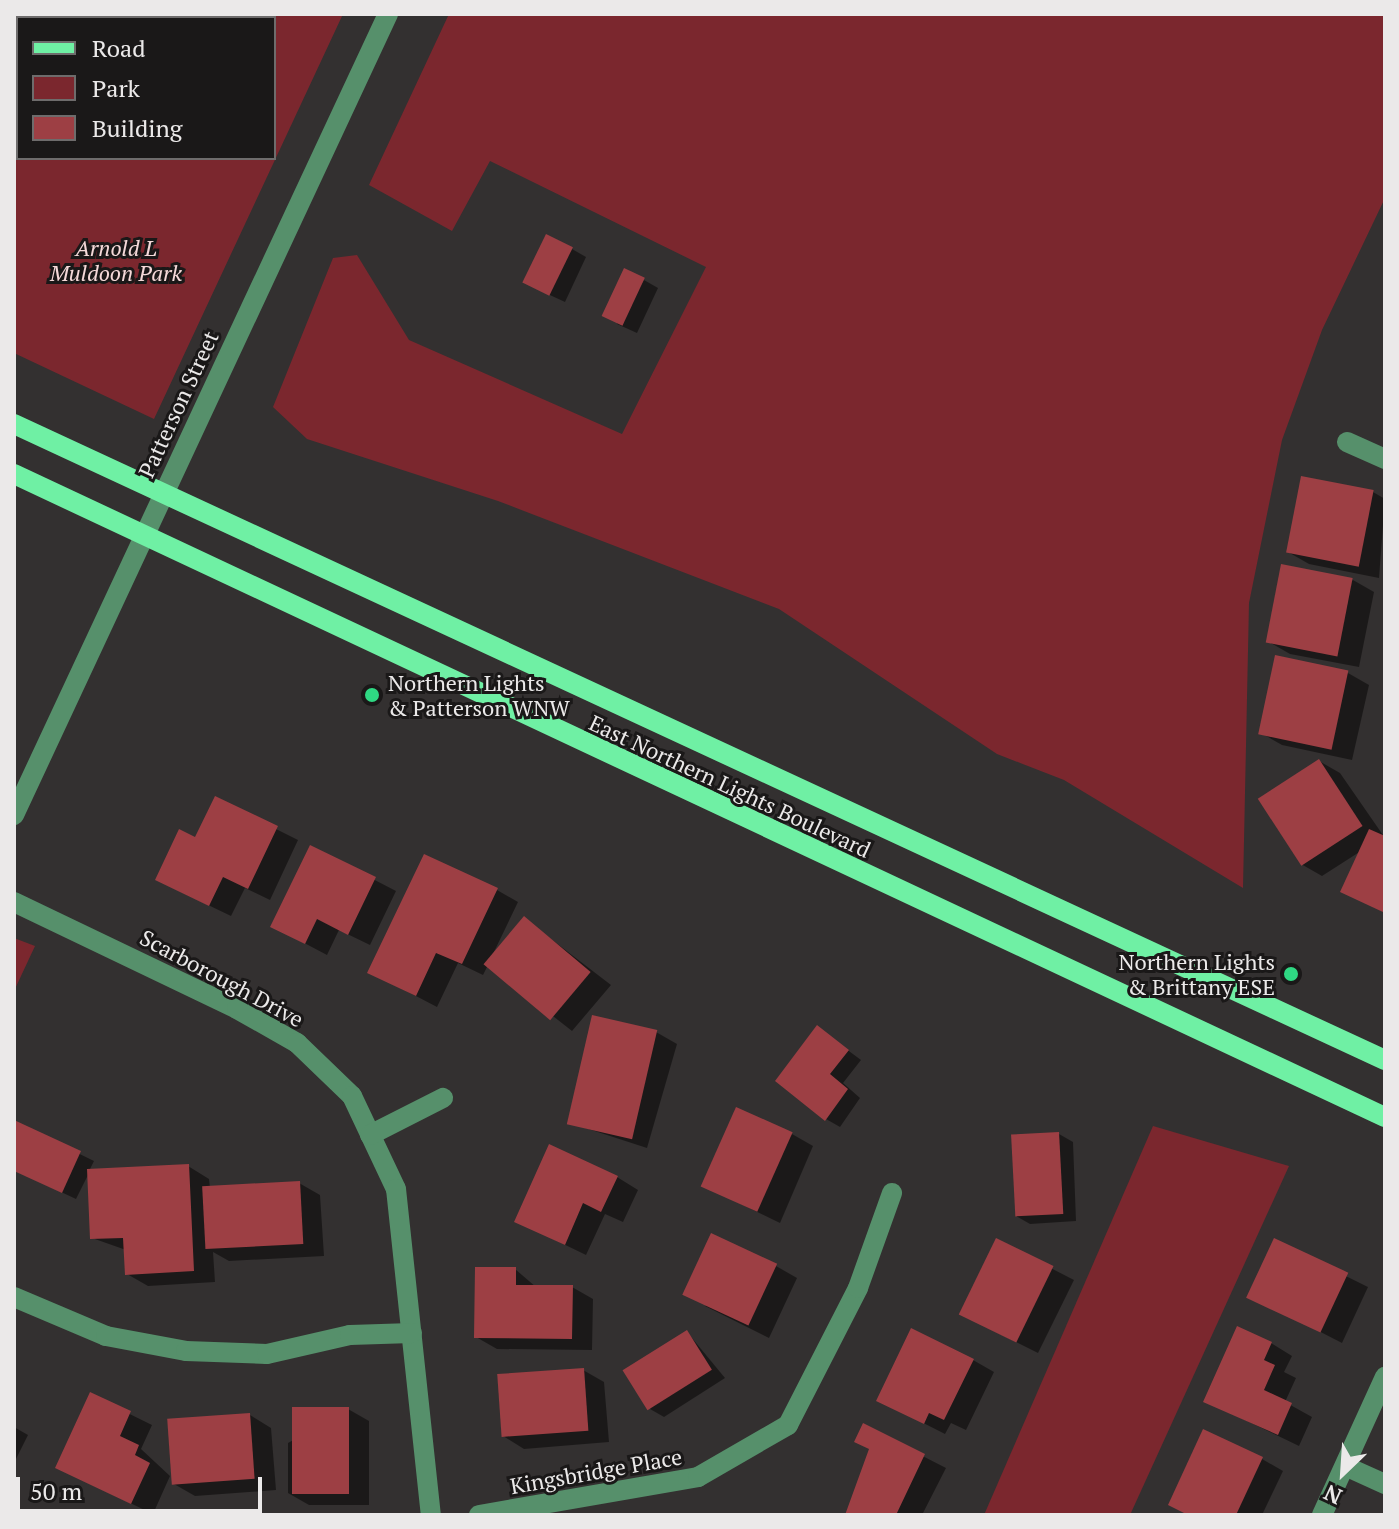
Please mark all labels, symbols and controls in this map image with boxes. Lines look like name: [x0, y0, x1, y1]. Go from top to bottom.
legend: [16, 16, 276, 160]
text: Road: [92, 32, 146, 64]
text: Park: [92, 72, 140, 104]
text: Building: [92, 112, 182, 144]
park label: Arnold L Muldoon Park: [50, 234, 182, 286]
street label: Patterson Street: [132, 326, 224, 482]
place label: Northern Lights & Patterson WNW: [388, 669, 570, 720]
marker: Northern Lights & Patterson WNW: [363, 686, 381, 704]
street label: East Northern Lights Boulevard: [585, 709, 875, 863]
street label: Scarborough Drive: [136, 924, 308, 1032]
place label: Northern Lights & Brittany ESE: [1118, 948, 1275, 1000]
marker: Northern Lights & Brittany ESE: [1282, 965, 1300, 983]
north arrow: [1303, 1433, 1383, 1513]
street label: Kingsbridge Place: [508, 1443, 684, 1499]
scale bar: [20, 1461, 266, 1511]
text: 50 m: [30, 1475, 82, 1507]
text: N: [1319, 1479, 1346, 1512]

